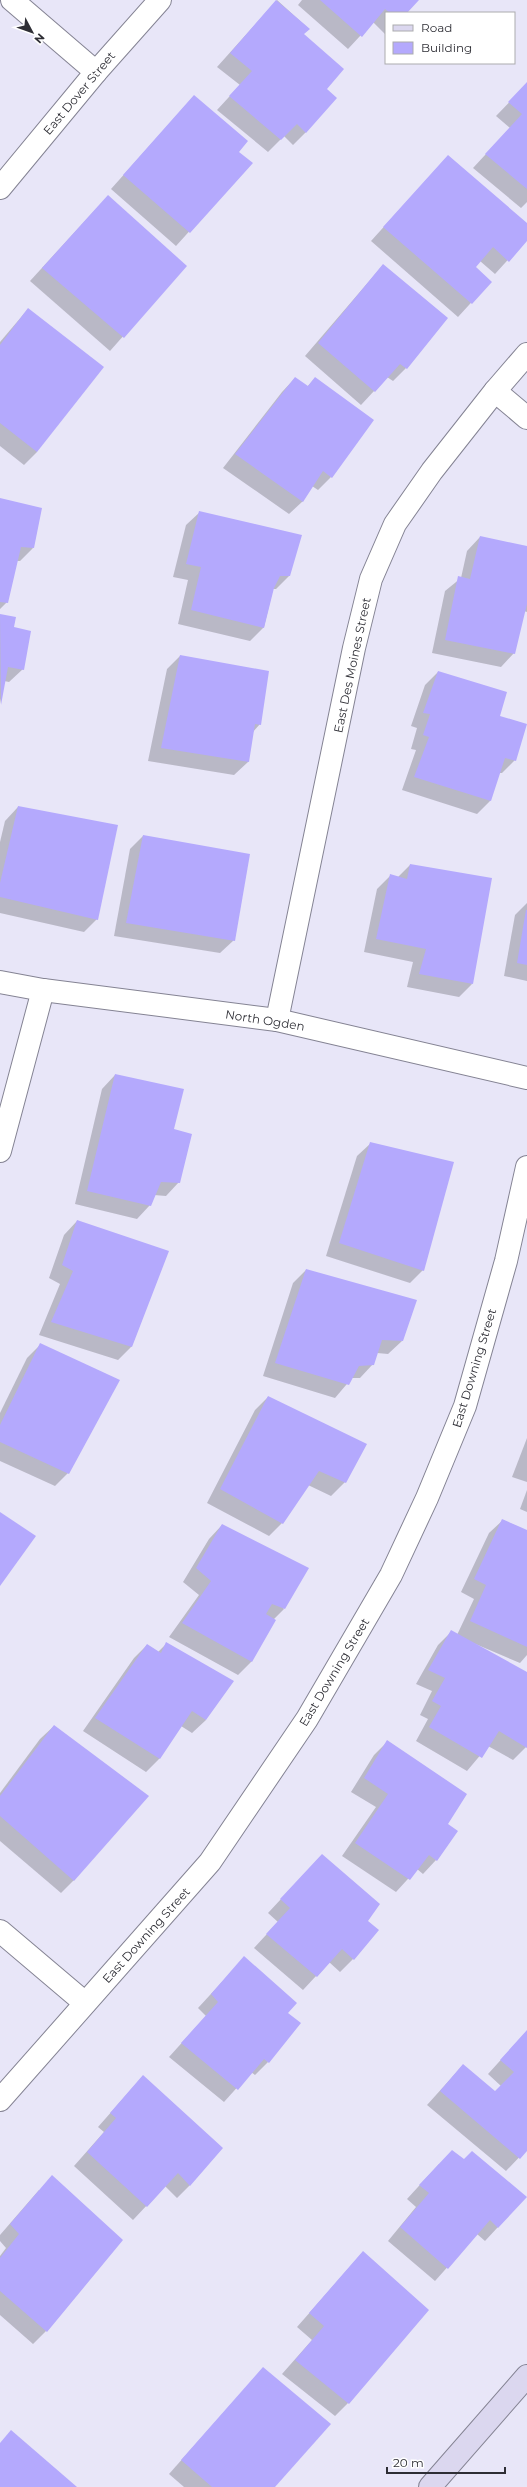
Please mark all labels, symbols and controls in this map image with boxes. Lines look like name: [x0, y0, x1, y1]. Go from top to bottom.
north arrow: [12, 12, 52, 52]
legend: [385, 12, 515, 64]
text: Road: [421, 20, 452, 35]
text: N: [31, 31, 48, 47]
text: Building: [421, 40, 472, 55]
street label: East Dover Street: [40, 48, 118, 138]
street label: East Des Moines Street: [330, 596, 374, 734]
street label: North Ogden: [224, 1006, 306, 1034]
street label: East Downing Street: [449, 1307, 499, 1429]
street label: East Downing Street: [296, 1615, 372, 1729]
street label: East Downing Street: [99, 1884, 193, 1986]
scale bar: [387, 2449, 505, 2475]
text: 20 m: [393, 2455, 424, 2470]

